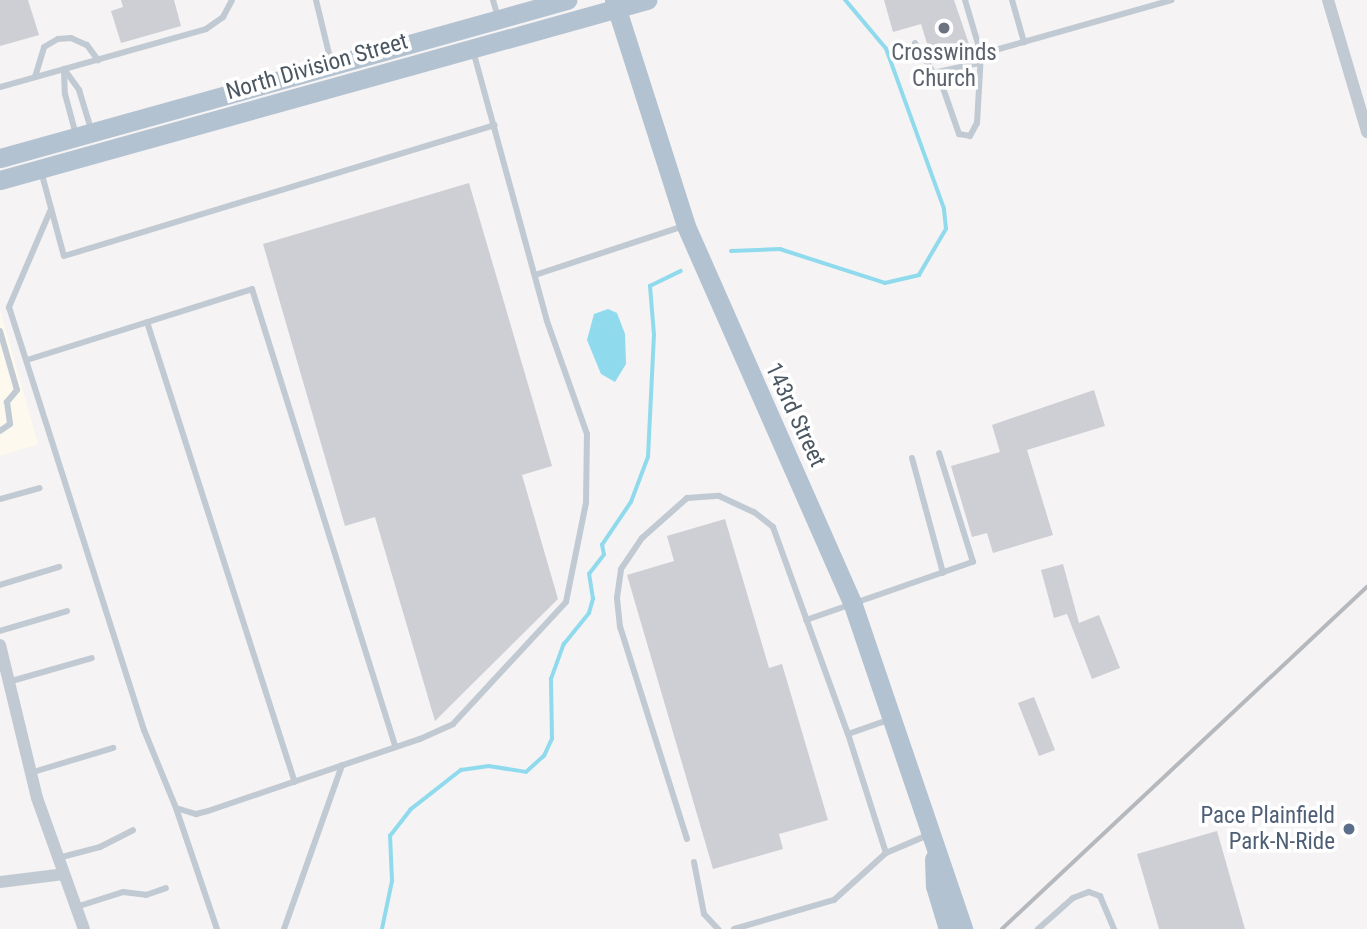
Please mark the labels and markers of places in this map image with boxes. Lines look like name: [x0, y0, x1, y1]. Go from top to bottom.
marker: Crosswinds Church: [936, 20, 952, 36]
place label: Crosswinds Church: [891, 39, 997, 93]
place label: Pace Plainfield Park-N-Ride: [1200, 802, 1335, 856]
marker: Pace Plainfield Park-N-Ride: [1341, 821, 1357, 837]

